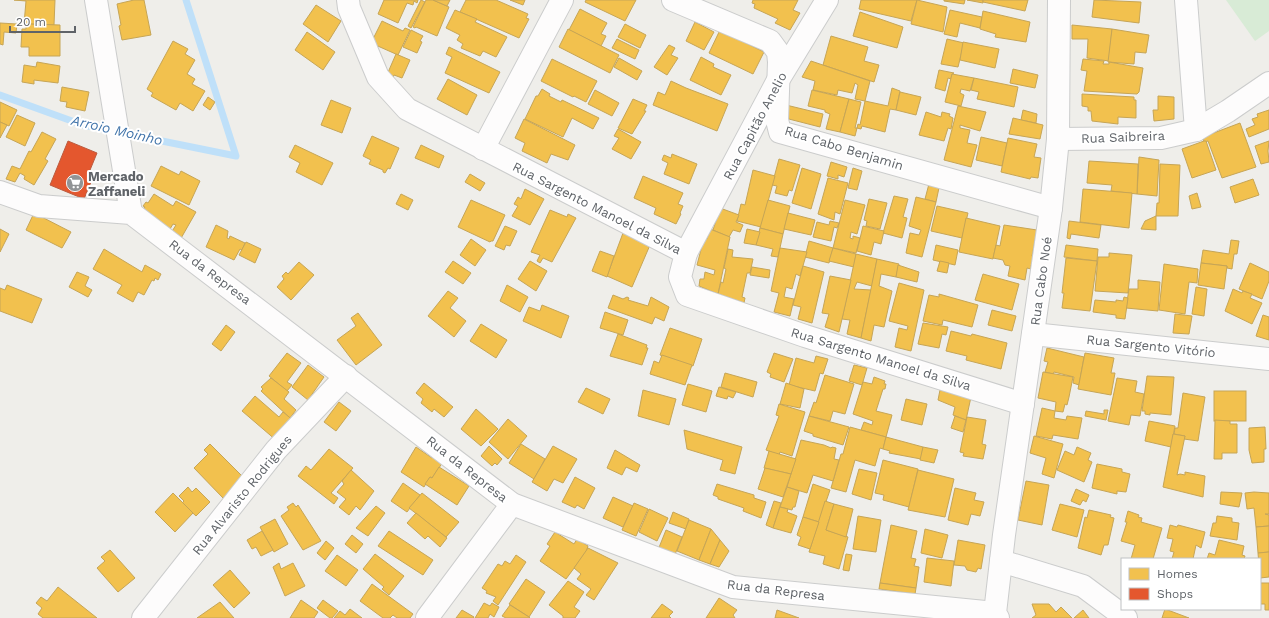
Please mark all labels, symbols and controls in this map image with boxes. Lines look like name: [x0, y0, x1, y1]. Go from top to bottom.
scale bar: [10, 8, 75, 34]
text: 20 m: [16, 15, 46, 29]
street label: Rua Capitão Anelio: [720, 69, 790, 182]
water label: Arroio Moinho: [69, 111, 164, 148]
street label: Rua Cabo Benjamin: [783, 123, 905, 173]
street label: Rua Saibreira: [1081, 128, 1166, 146]
street label: Rua Sargento Manoel da Silva: [510, 159, 684, 257]
place label: Mercado Zaffaneli: [88, 169, 146, 199]
supermarket icon: Mercado Zaffaneli: [65, 173, 85, 193]
street label: Rua da Represa: [166, 236, 254, 308]
street label: Rua Cabo Noé: [1027, 236, 1055, 326]
street label: Rua Sargento Manoel da Silva: [789, 324, 973, 394]
street label: Rua Sargento Vitório: [1086, 332, 1217, 360]
street label: Rua Alvaristo Rodrigues: [189, 432, 295, 558]
street label: Rua da Represa: [424, 433, 511, 506]
legend: [1121, 558, 1261, 610]
text: Homes: [1157, 567, 1198, 581]
street label: Rua da Represa: [726, 577, 826, 604]
text: Shops: [1157, 587, 1193, 601]

